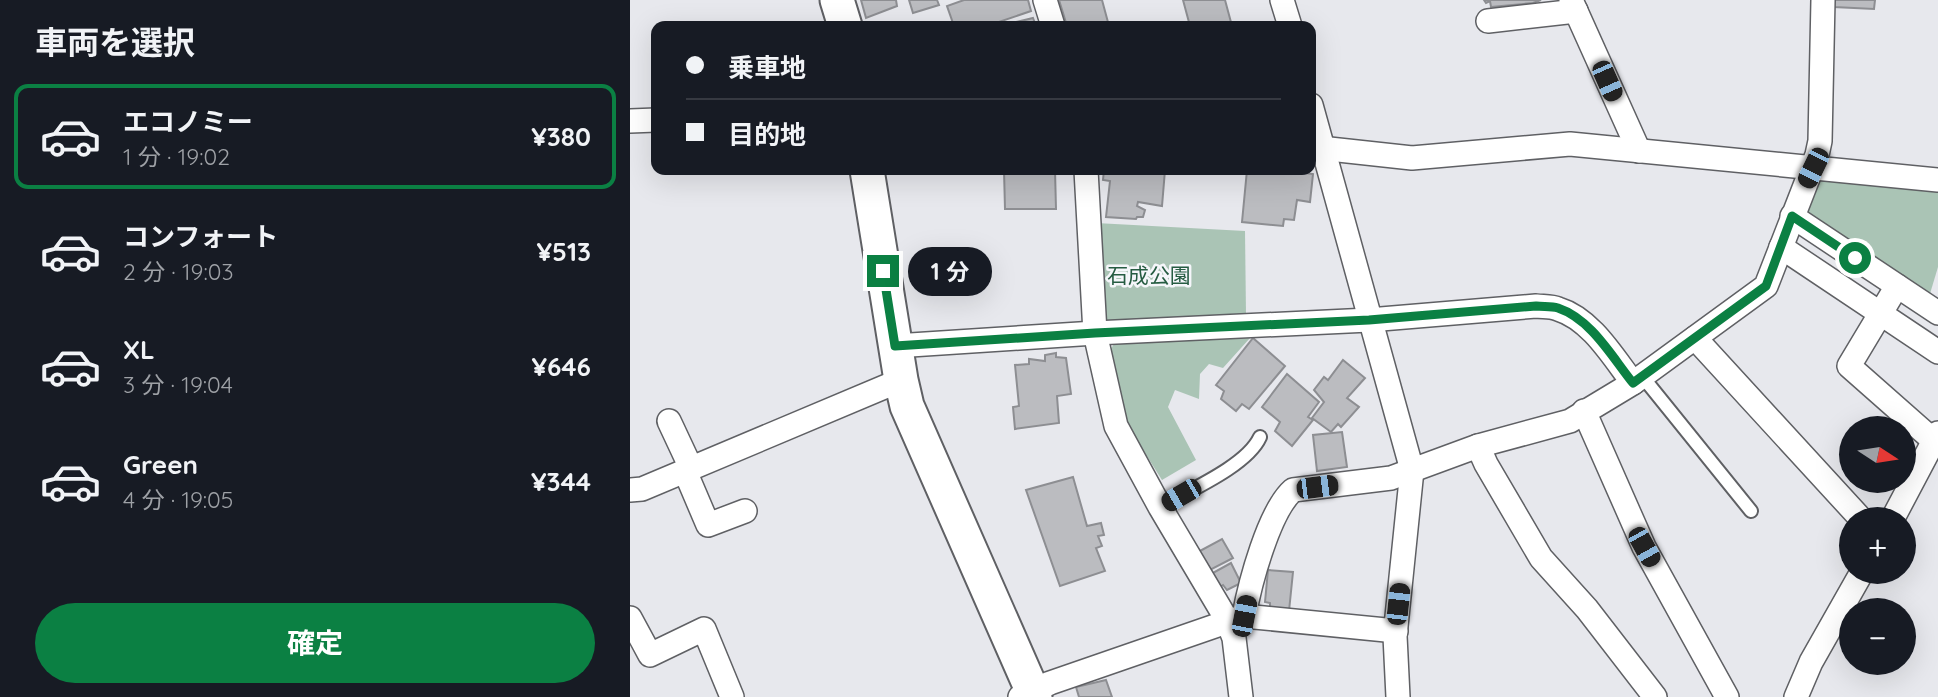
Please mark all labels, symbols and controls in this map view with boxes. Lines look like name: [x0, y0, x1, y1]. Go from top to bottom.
text: 車両を選択: [35, 22, 195, 62]
text: 乗車地: [728, 51, 806, 84]
car: [1589, 58, 1626, 104]
icon: car: [39, 105, 102, 168]
text: エコノミー: [123, 105, 253, 138]
text: 目的地: [728, 118, 806, 151]
text: ¥380: [531, 120, 591, 153]
text: 1 分 · 19:02: [123, 142, 230, 171]
car: [1795, 145, 1832, 191]
icon: car: [39, 220, 102, 283]
text: コンフォート: [123, 220, 278, 253]
text: ¥513: [536, 235, 591, 268]
route start: [1839, 242, 1871, 274]
callout: 1 分: [908, 246, 992, 296]
route end: [867, 255, 899, 287]
text: 2 分 · 19:03: [123, 257, 233, 286]
text: 1 分: [931, 257, 969, 286]
park label: 石成公園: [1107, 262, 1191, 288]
text: XL: [123, 333, 155, 366]
icon: car: [39, 335, 102, 398]
text: ¥646: [531, 350, 591, 383]
text: 3 分 · 19:04: [123, 370, 233, 399]
north arrow: [1839, 416, 1916, 494]
map controls: [1839, 416, 1916, 675]
text: Green: [123, 448, 198, 481]
icon: car: [39, 450, 102, 513]
text: ¥344: [531, 465, 591, 498]
car: [1295, 474, 1340, 500]
car: [1158, 475, 1205, 515]
text: 4 分 · 19:05: [123, 485, 233, 514]
button: +: [1839, 507, 1916, 584]
car: [1625, 524, 1664, 570]
car: [1386, 582, 1411, 626]
car: [1230, 593, 1259, 639]
button: −: [1839, 598, 1916, 675]
button: 確定: [35, 603, 595, 683]

